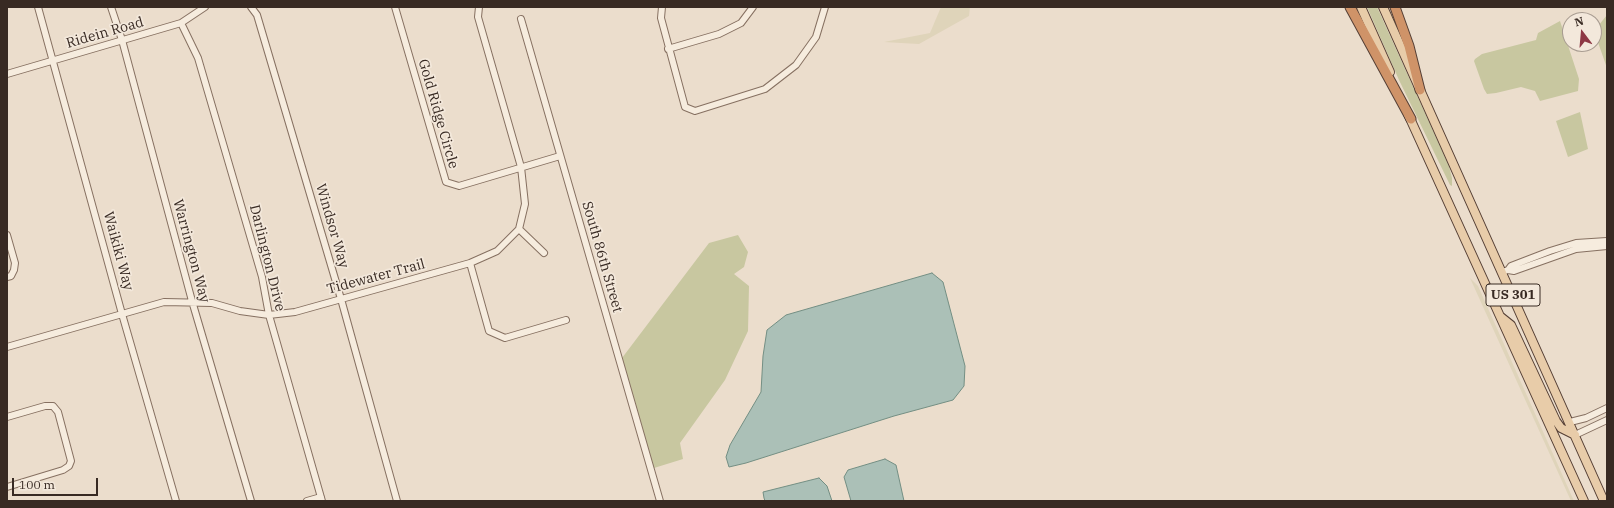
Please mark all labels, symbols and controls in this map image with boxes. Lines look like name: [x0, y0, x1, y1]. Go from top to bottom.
north arrow: [1562, 12, 1602, 52]
text: N: [1573, 13, 1585, 29]
street label: Ridein Road: [64, 14, 146, 52]
street label: Gold Ridge Circle: [414, 57, 462, 171]
street label: Windsor Way: [312, 182, 352, 270]
street label: Warrington Way: [169, 197, 213, 305]
street label: South 86th Street: [578, 200, 626, 314]
street label: Darlington Drive: [246, 203, 288, 313]
street label: Waikiki Way: [99, 210, 137, 292]
street label: Tidewater Trail: [325, 256, 427, 298]
road number: US 301: [1486, 284, 1540, 306]
scale bar: [14, 470, 100, 496]
text: 100 m: [19, 477, 55, 492]

